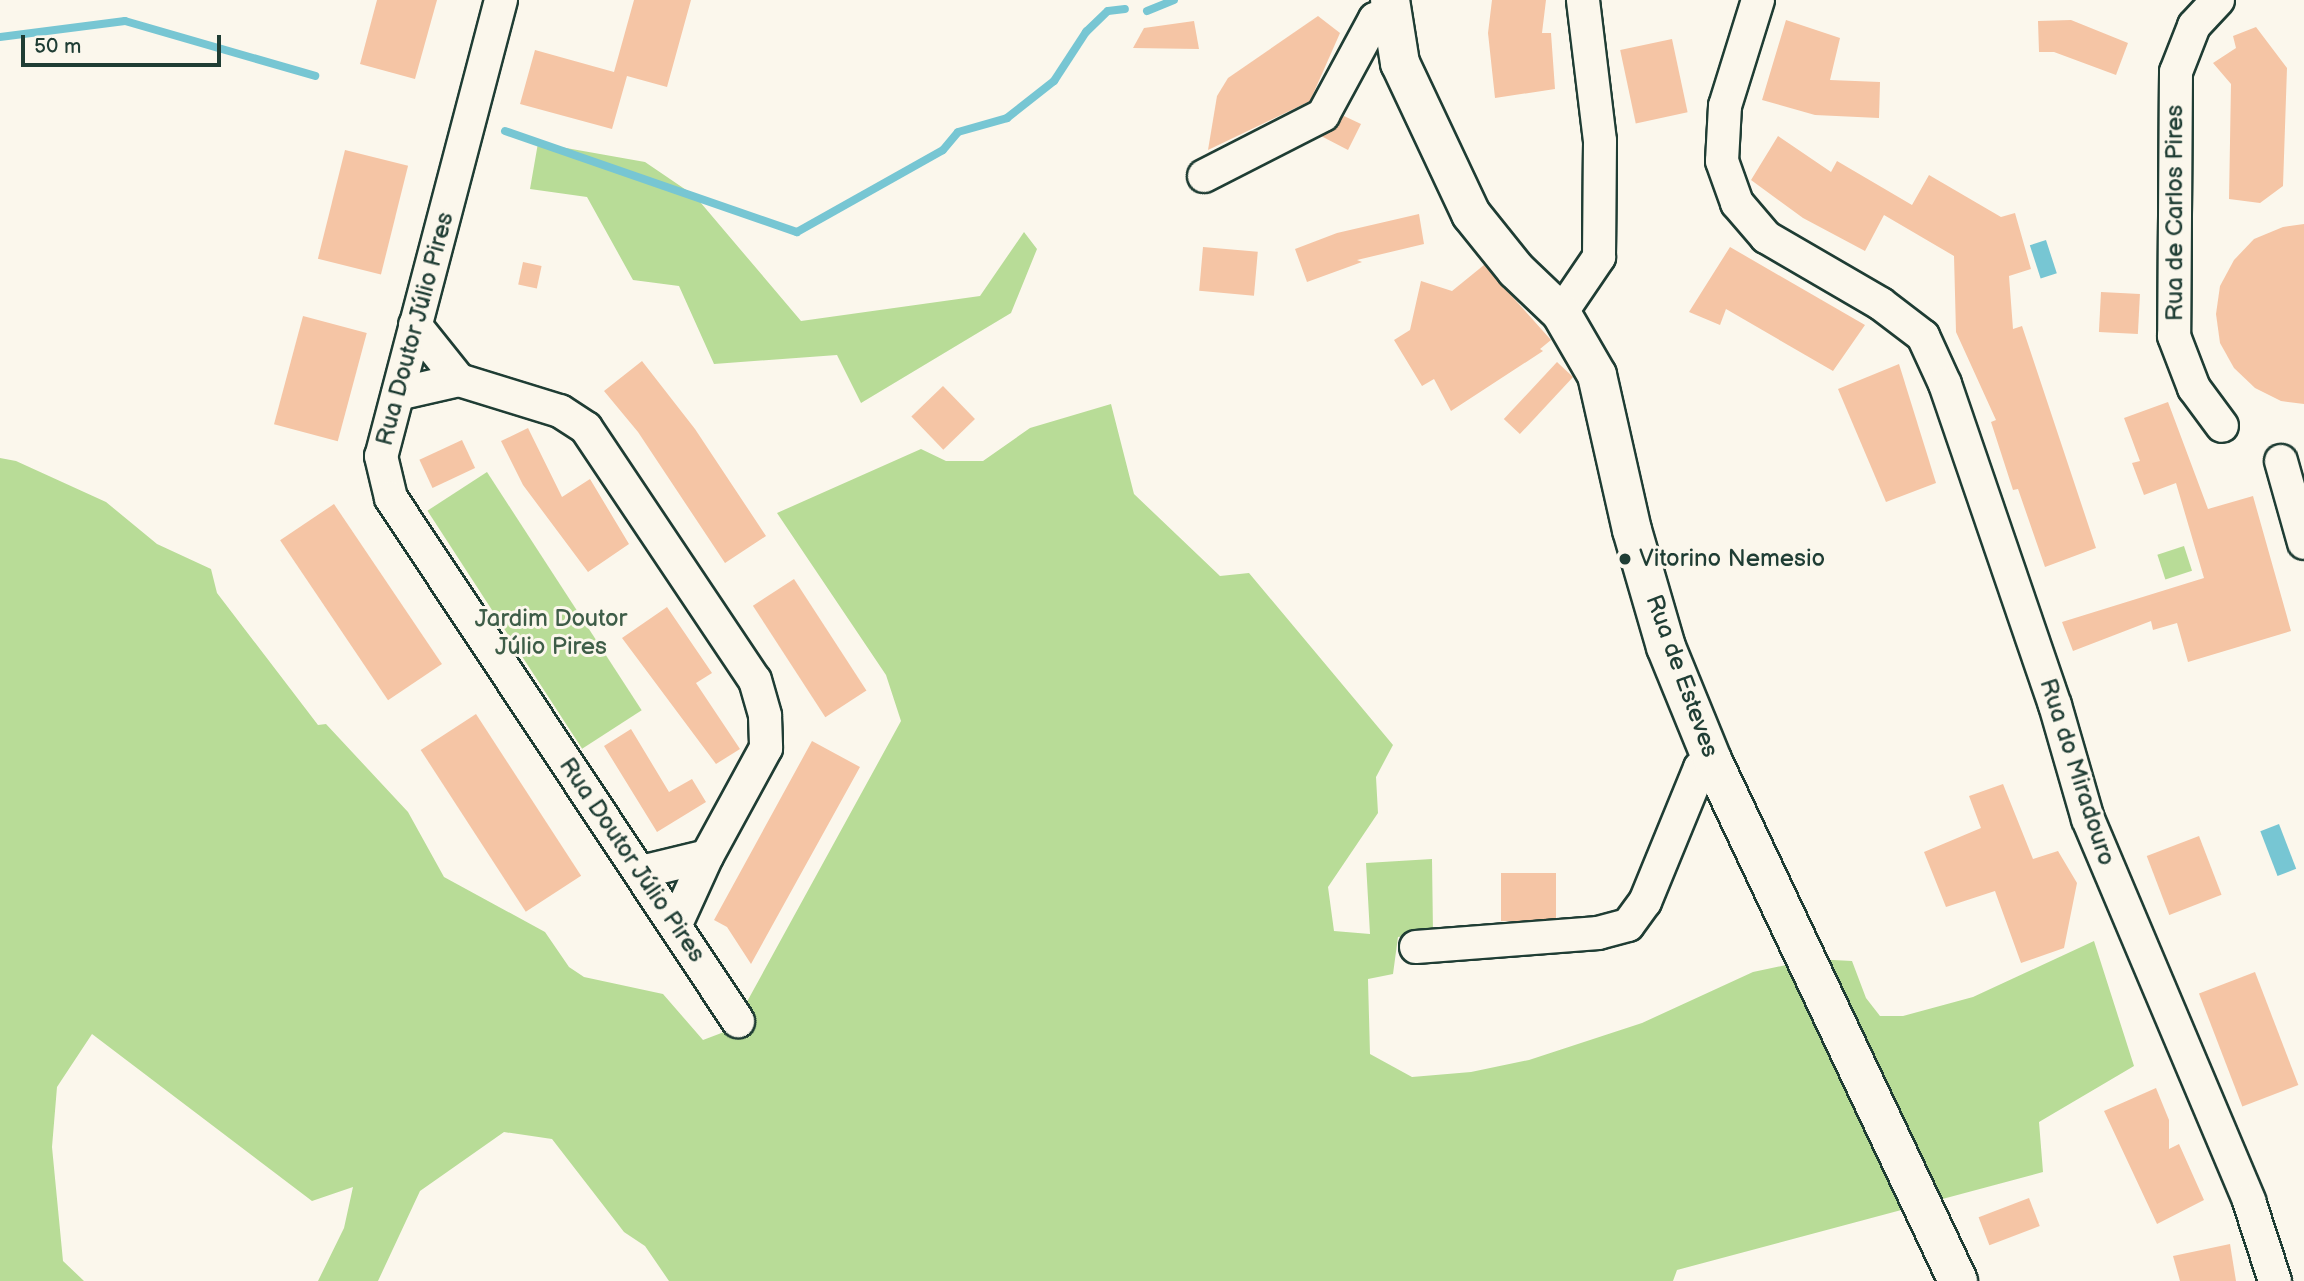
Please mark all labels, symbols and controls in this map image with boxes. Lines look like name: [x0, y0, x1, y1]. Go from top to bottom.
scale bar: [24, 21, 224, 65]
text: 50 m: [34, 34, 81, 59]
street label: Rua de Carlos Pires: [2161, 105, 2189, 321]
street label: Rua Doutor Júlio Pires: [370, 209, 460, 449]
place label: Vitorino Nemesio: [1639, 545, 1825, 573]
marker: Vitorino Nemesio: [1617, 551, 1633, 567]
street label: Rua de Esteves: [1639, 591, 1725, 761]
park label: Jardim Doutor Júlio Pires: [475, 605, 627, 661]
street label: Rua do Miradouro: [2033, 675, 2121, 869]
street label: Rua Doutor Júlio Pires: [553, 752, 711, 968]

